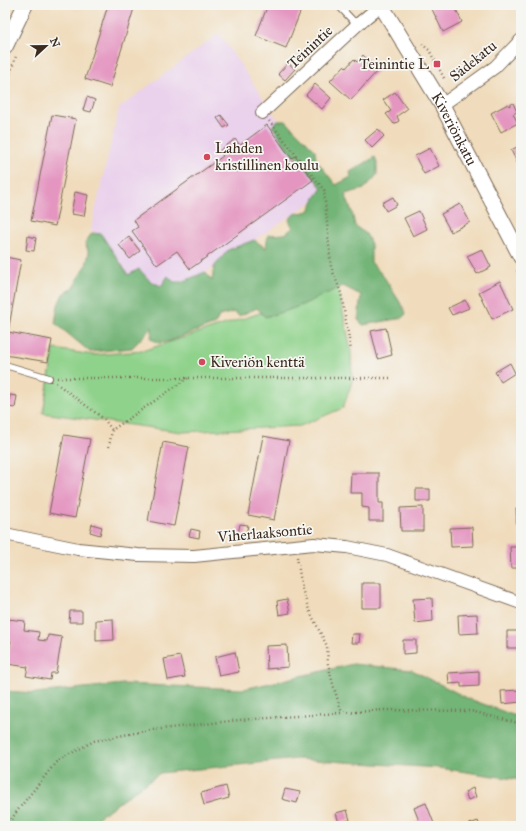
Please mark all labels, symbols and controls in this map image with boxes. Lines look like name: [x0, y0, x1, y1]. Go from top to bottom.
street label: Teinintie: [284, 22, 336, 72]
north arrow: [26, 26, 66, 66]
text: N: [47, 36, 63, 50]
street label: Sädekatu: [446, 37, 500, 85]
place label: Teinintie L: [359, 55, 429, 73]
marker: Teinintie L: [432, 59, 442, 69]
street label: Kiveriönkatu: [427, 89, 481, 168]
place label: Lahden kristillinen koulu: [215, 139, 319, 174]
marker: Lahden kristillinen koulu: [202, 152, 212, 162]
place label: Kiveriön kenttä: [210, 353, 305, 371]
marker: Kiveriön kenttä: [197, 357, 207, 367]
street label: Viherlaaksontie: [216, 520, 313, 546]

